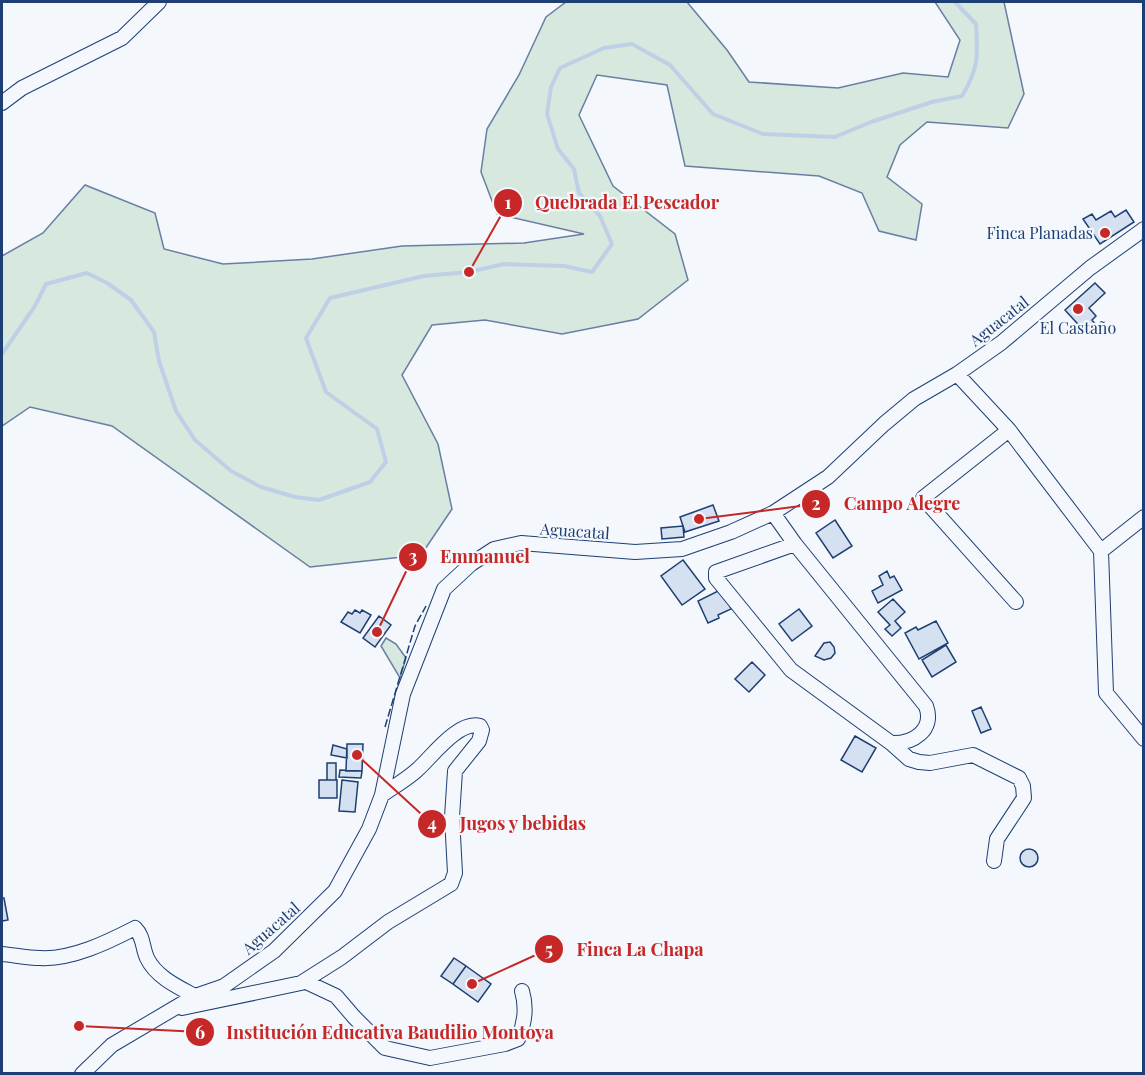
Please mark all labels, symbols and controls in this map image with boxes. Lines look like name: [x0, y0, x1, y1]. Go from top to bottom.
callout: Quebrada El Pescador: [493, 185, 731, 221]
text: 1: [505, 190, 512, 214]
text: Quebrada El Pescador: [535, 190, 720, 214]
place label: Finca Planadas: [986, 222, 1093, 243]
marker: Finca Planadas: [1098, 226, 1112, 240]
street label: Aguacatal: [964, 291, 1033, 351]
marker: El Castaño: [1071, 302, 1085, 316]
place label: El Castaño: [1040, 317, 1116, 338]
callout: Campo Alegre: [801, 486, 972, 522]
text: 2: [811, 491, 821, 515]
text: Campo Alegre: [844, 491, 960, 515]
street label: Aguacatal: [539, 518, 611, 543]
callout: Emmanuel: [398, 539, 542, 575]
text: 3: [409, 544, 418, 568]
text: Emmanuel: [440, 544, 530, 568]
callout: Jugos y bebidas: [417, 806, 599, 842]
text: 4: [427, 811, 437, 835]
text: Jugos y bebidas: [459, 811, 586, 835]
street label: Aguacatal: [237, 897, 304, 959]
callout: Finca La Chapa: [534, 931, 716, 967]
text: 5: [545, 937, 553, 961]
text: Finca La Chapa: [576, 937, 704, 961]
callout: Institución Educativa Baudilio Montoya: [185, 1014, 566, 1050]
text: 6: [195, 1020, 205, 1044]
text: Institución Educativa Baudilio Montoya: [226, 1020, 554, 1044]

